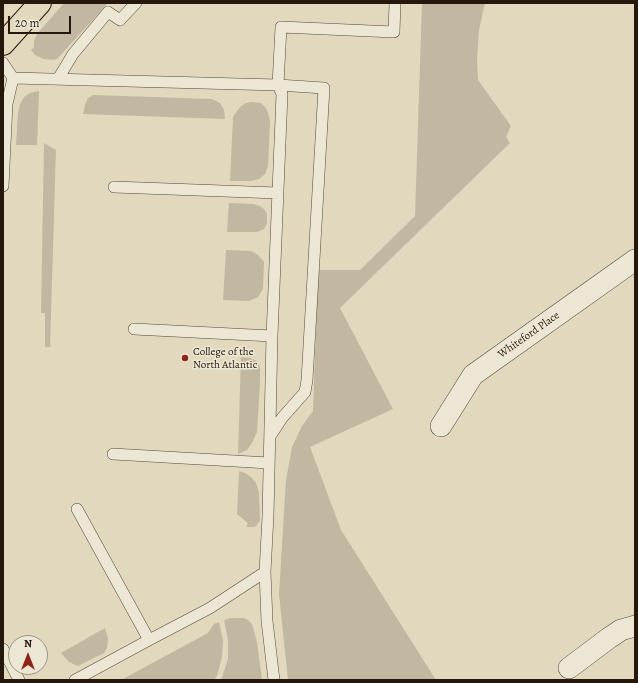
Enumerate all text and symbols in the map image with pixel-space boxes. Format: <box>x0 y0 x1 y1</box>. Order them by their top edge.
scale bar <box>10 8 73 34</box>
text: 20 m <box>15 15 39 31</box>
street label: Whiteford Place <box>496 309 562 361</box>
place label: College of the North Atlantic <box>193 345 257 371</box>
marker: College of the North Atlantic <box>180 353 190 363</box>
north arrow <box>8 635 48 675</box>
text: N <box>24 636 32 651</box>

